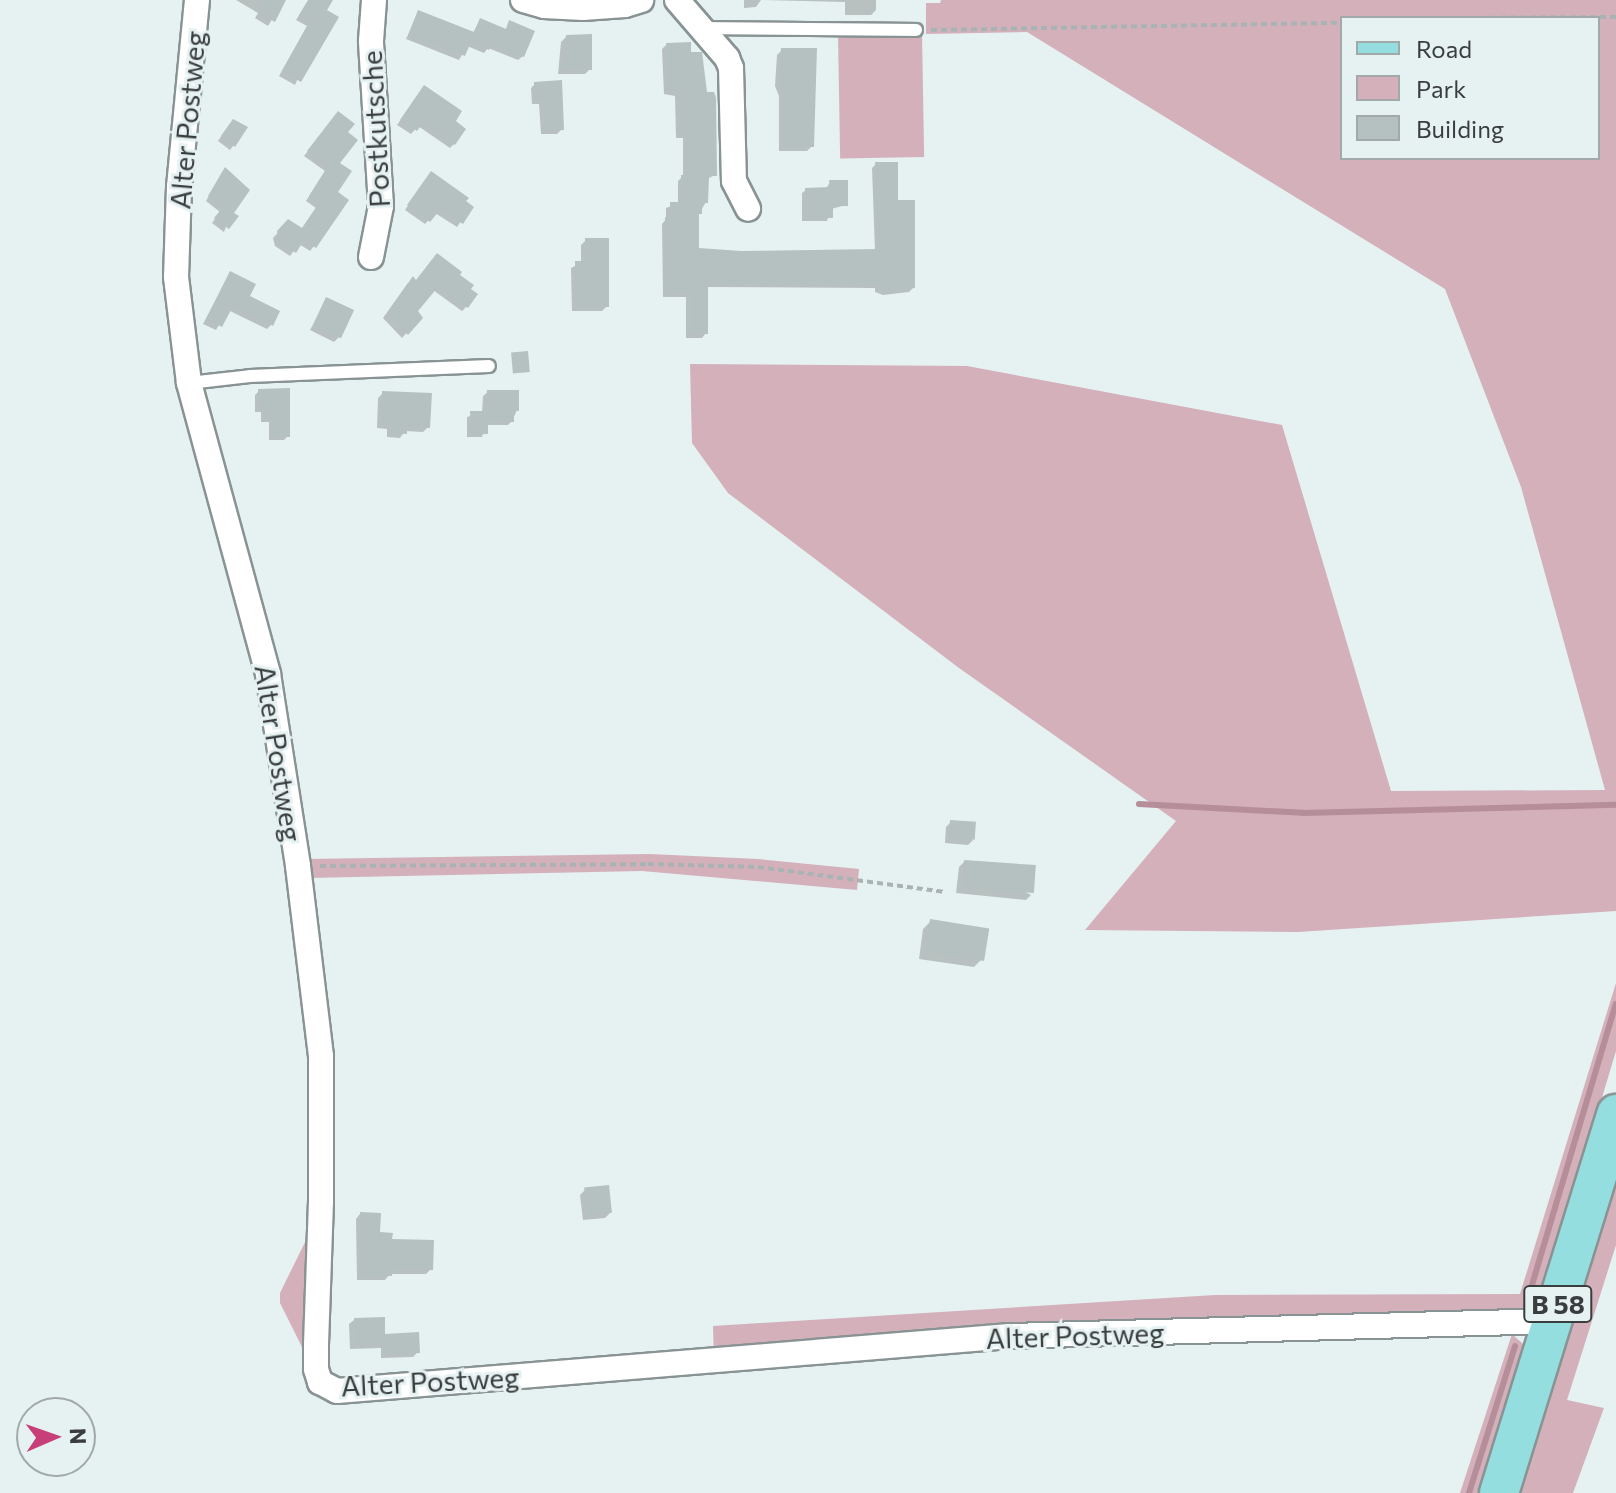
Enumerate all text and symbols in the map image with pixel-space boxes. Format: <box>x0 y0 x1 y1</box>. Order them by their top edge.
legend <box>1340 16 1600 160</box>
street label: Alter Postweg <box>162 30 212 210</box>
text: Road <box>1416 34 1472 63</box>
street label: Postkutsche <box>354 50 396 208</box>
text: Park <box>1416 74 1466 103</box>
text: Building <box>1416 114 1504 143</box>
street label: Alter Postweg <box>248 662 310 844</box>
road number: B 58 <box>1522 1282 1594 1326</box>
street label: Alter Postweg <box>985 1315 1165 1355</box>
street label: Alter Postweg <box>340 1360 520 1402</box>
north arrow <box>16 1397 96 1477</box>
text: N <box>65 1427 92 1445</box>

